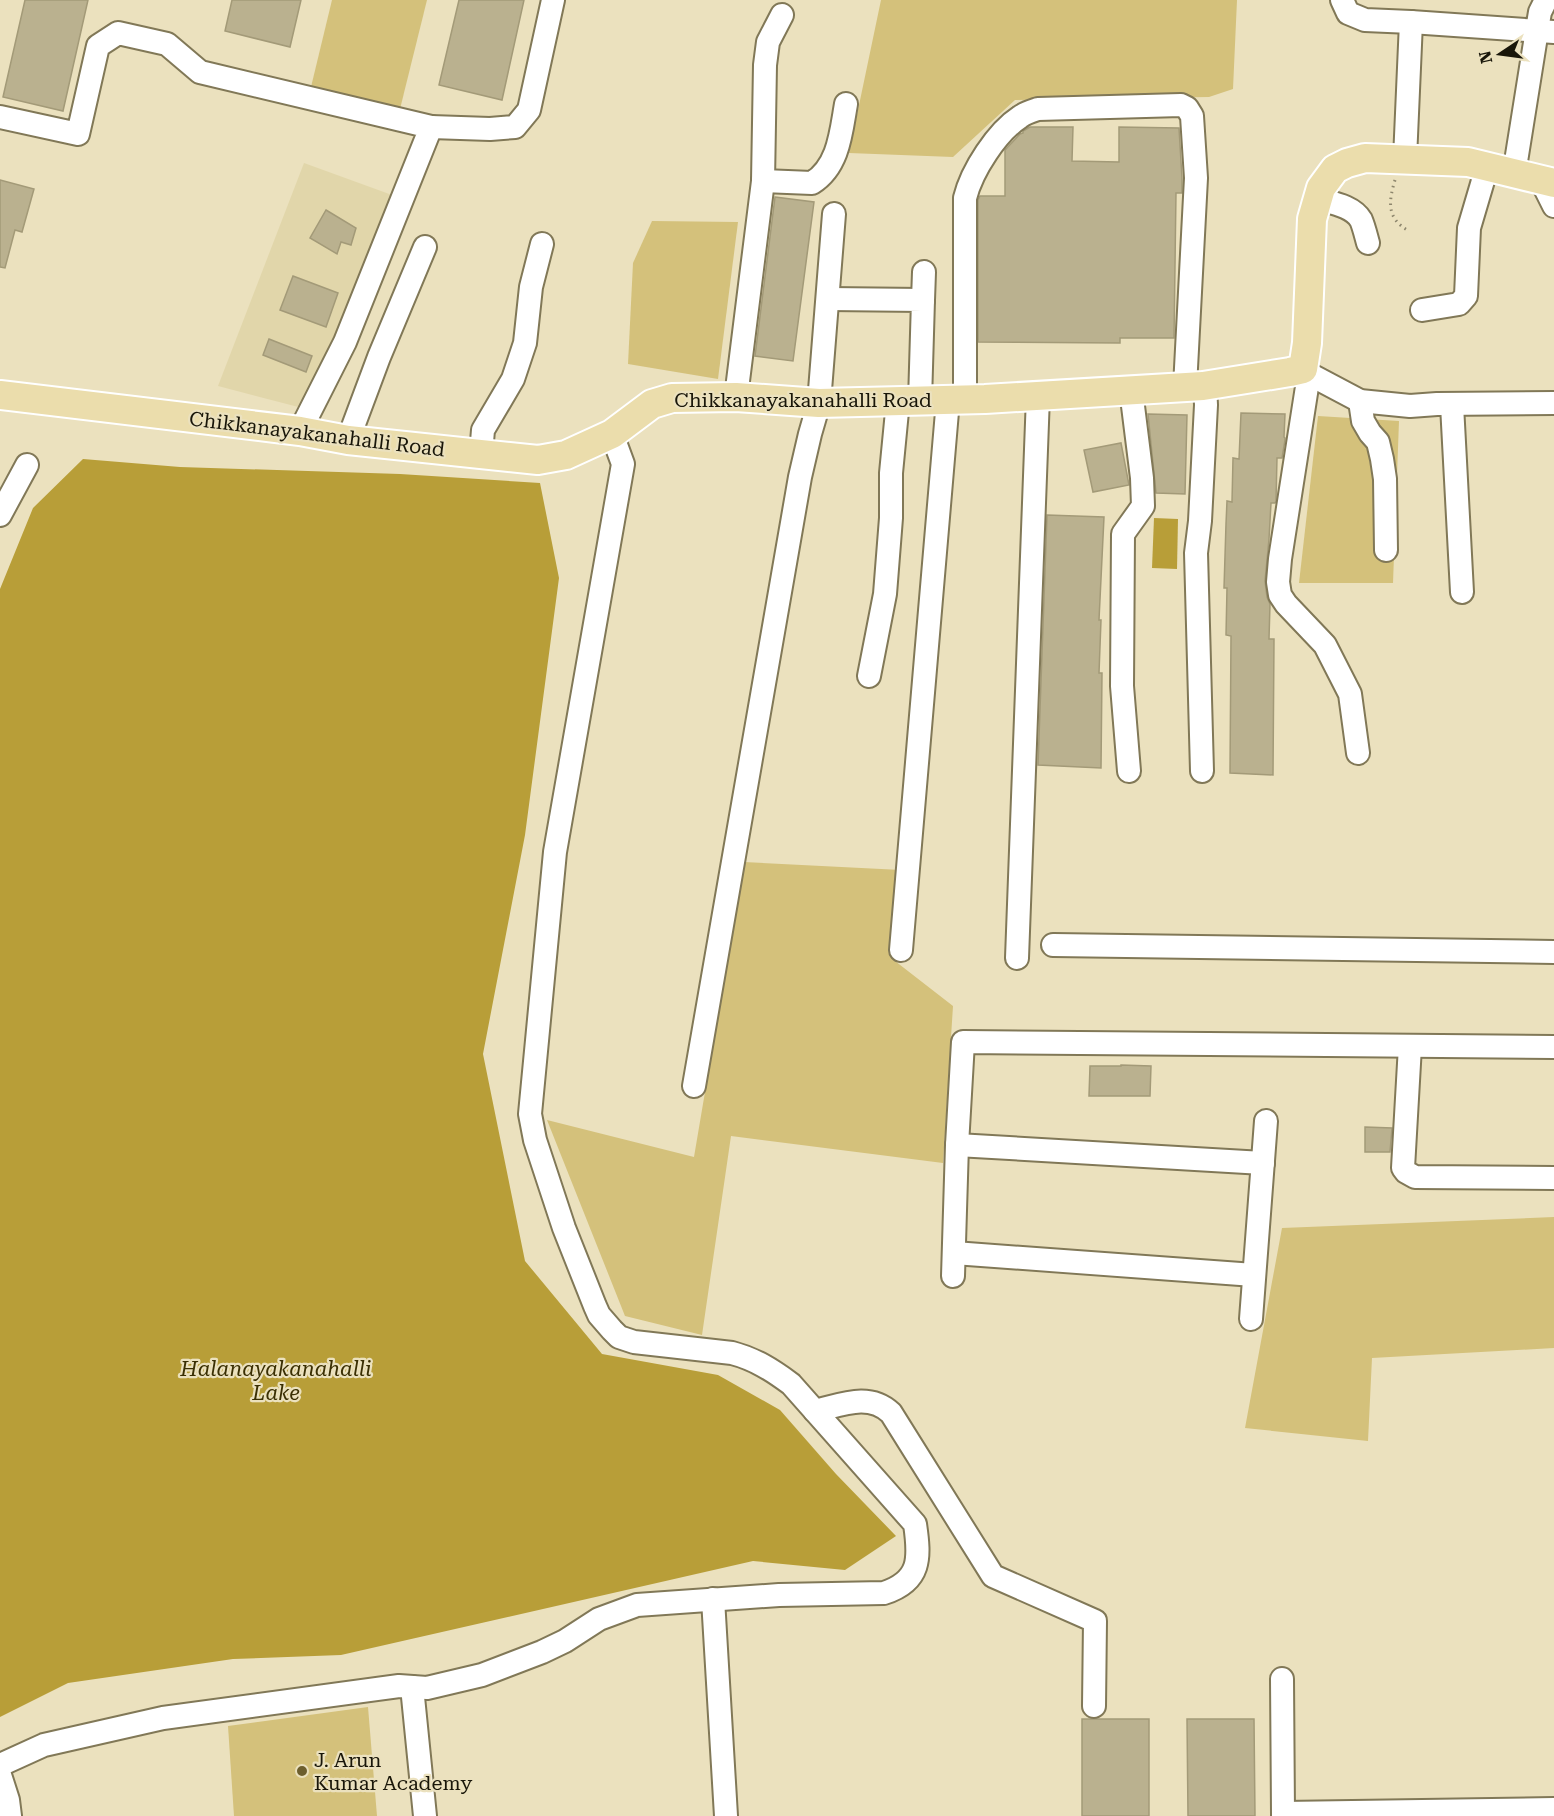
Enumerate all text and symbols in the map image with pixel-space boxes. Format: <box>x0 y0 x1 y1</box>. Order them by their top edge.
north arrow <box>1470 24 1530 84</box>
text: N <box>1475 49 1497 65</box>
street label: Chikkanayakanahalli Road <box>674 388 932 412</box>
street label: Chikkanayakanahalli Road <box>188 406 446 462</box>
water label: Halanayakanahalli Lake <box>179 1357 372 1405</box>
place label: J. Arun Kumar Academy <box>314 1748 472 1795</box>
marker: J. Arun Kumar Academy <box>295 1764 309 1778</box>

